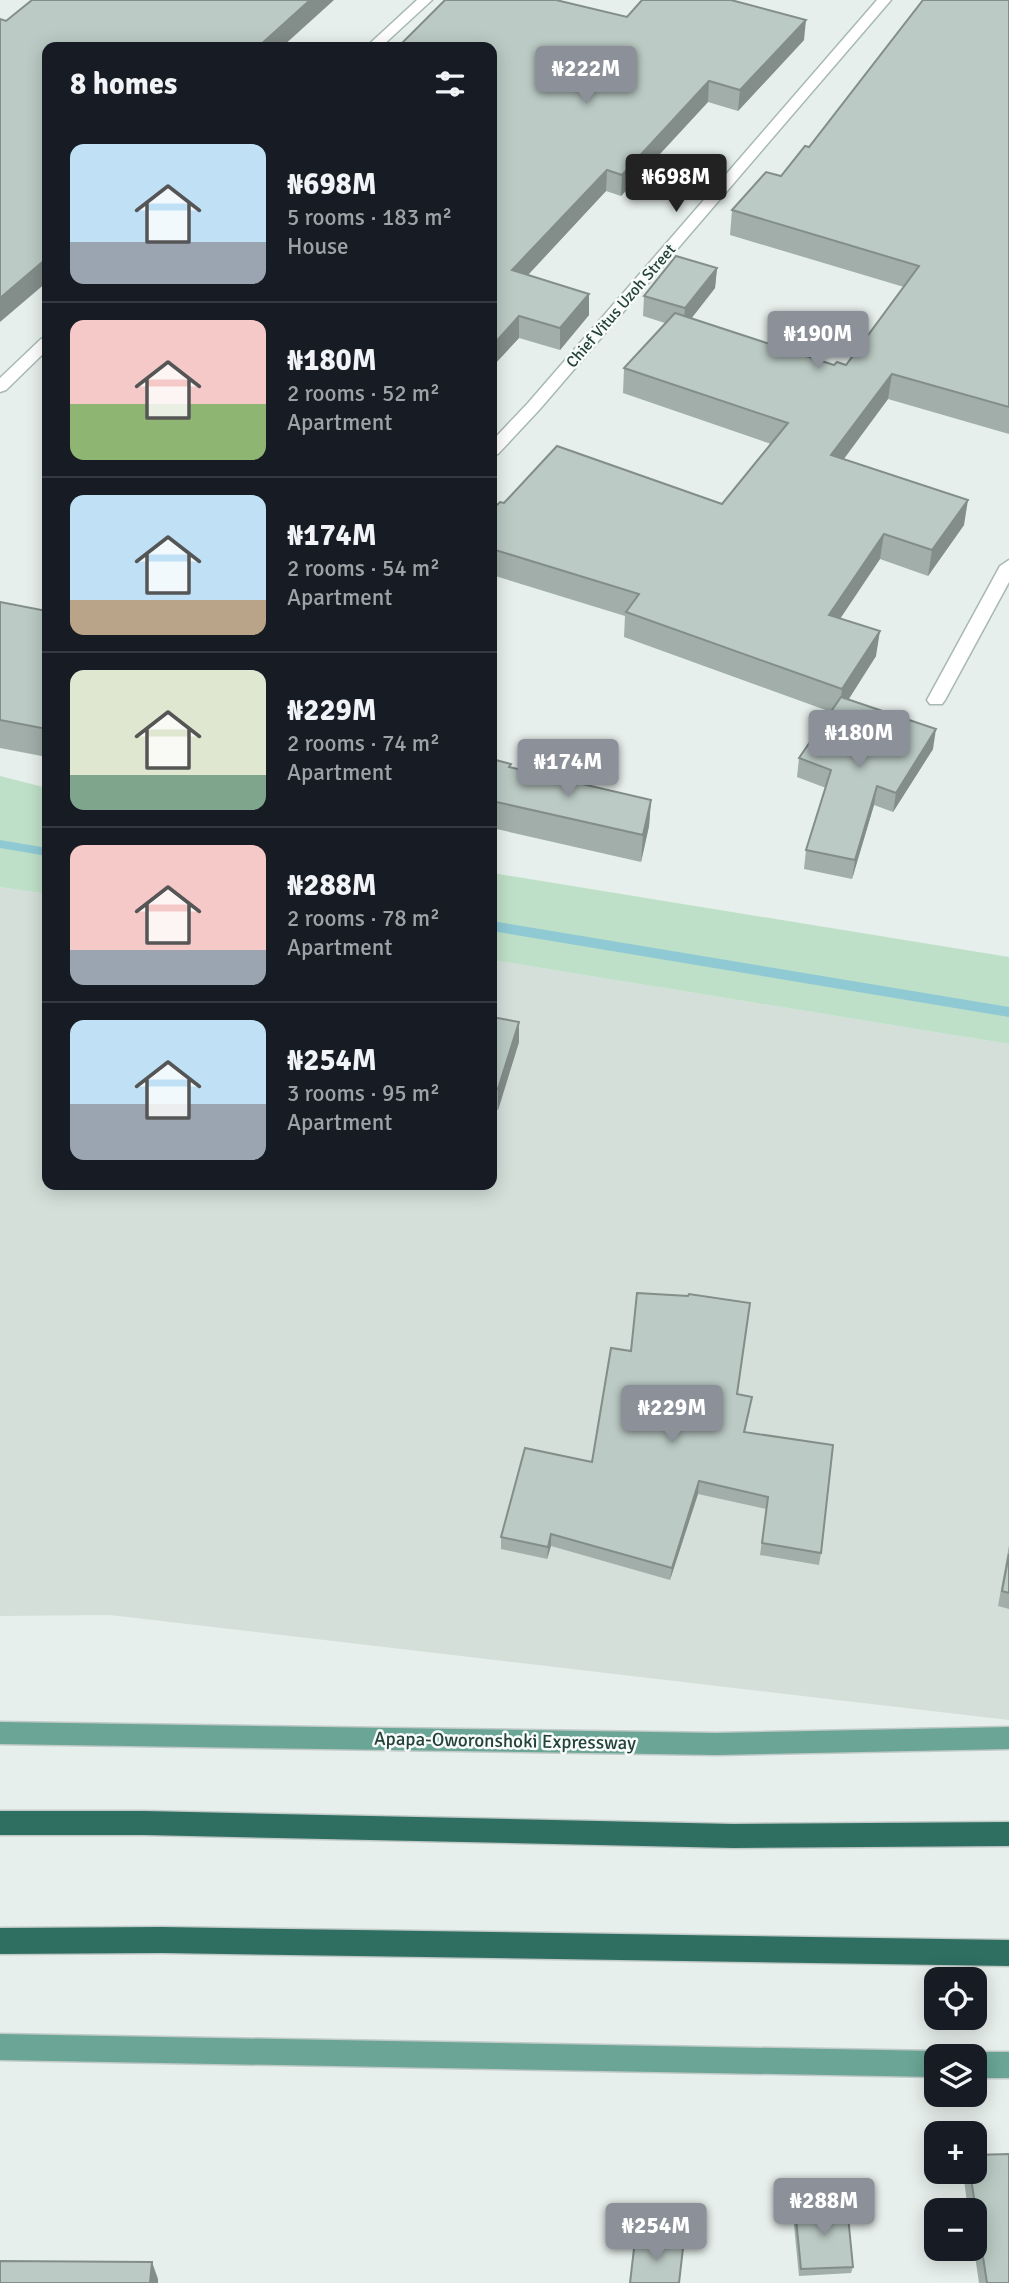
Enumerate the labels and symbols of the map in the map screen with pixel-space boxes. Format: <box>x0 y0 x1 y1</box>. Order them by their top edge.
pin: ₦222M <box>537 46 635 106</box>
pin: ₦698M <box>627 154 725 214</box>
street label: Chief Vitus Uzoh Street <box>562 240 680 372</box>
pin: ₦190M <box>769 312 867 371</box>
pin: ₦180M <box>810 710 908 770</box>
pin: ₦174M <box>519 740 617 799</box>
pin: ₦229M <box>623 1386 721 1445</box>
street label: Apapa-Oworonshoki Expressway <box>374 1727 636 1755</box>
pin: ₦288M <box>775 2178 873 2238</box>
pin: ₦254M <box>607 2204 705 2263</box>

